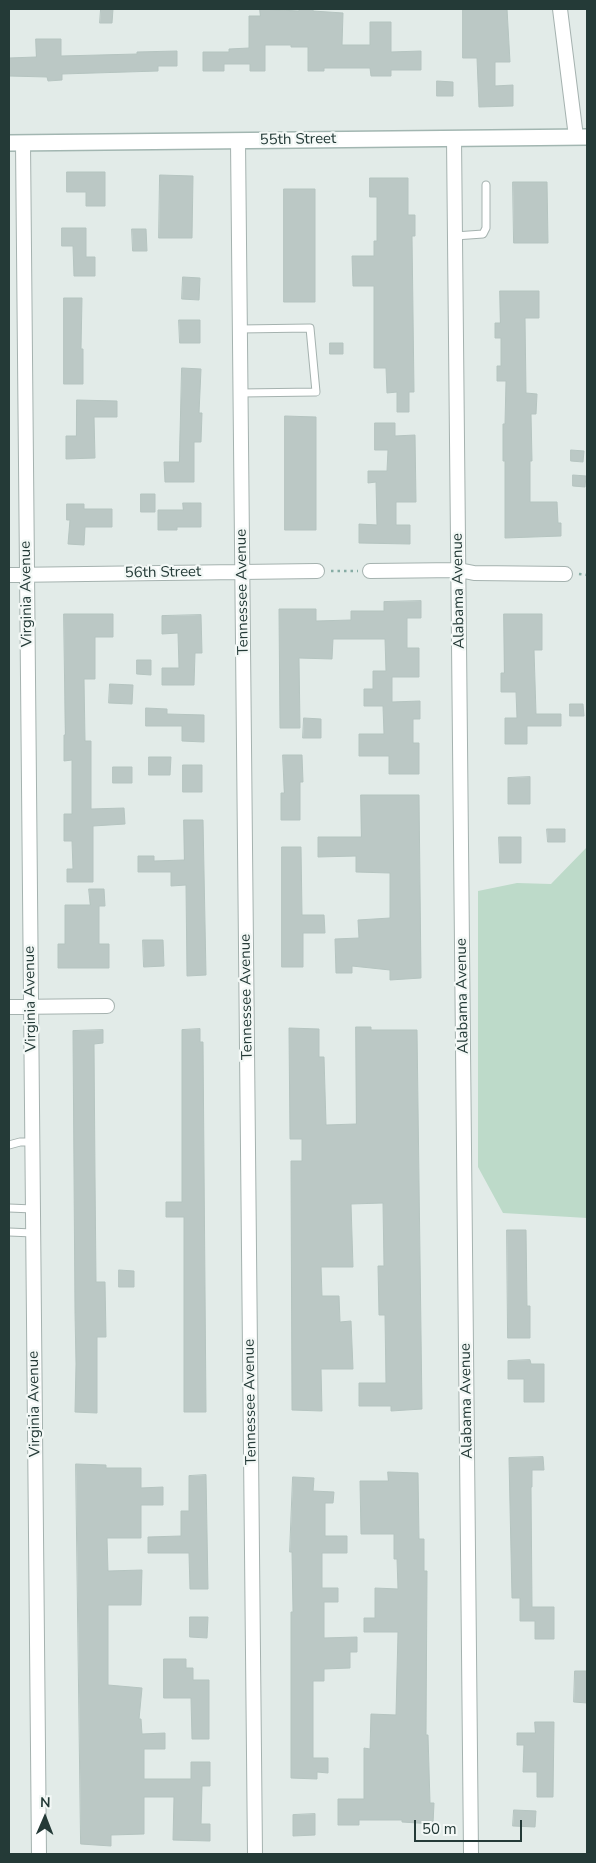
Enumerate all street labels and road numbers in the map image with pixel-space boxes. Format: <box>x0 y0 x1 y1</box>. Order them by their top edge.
street label: 55th Street <box>260 130 336 150</box>
street label: Tennessee Avenue <box>233 529 253 655</box>
street label: Alabama Avenue <box>449 533 469 649</box>
street label: Virginia Avenue <box>17 541 37 647</box>
street label: 56th Street <box>125 563 201 583</box>
street label: Tennessee Avenue <box>237 934 257 1060</box>
street label: Alabama Avenue <box>453 938 473 1054</box>
street label: Virginia Avenue <box>21 946 41 1052</box>
street label: Tennessee Avenue <box>241 1339 261 1465</box>
street label: Alabama Avenue <box>457 1343 477 1459</box>
street label: Virginia Avenue <box>25 1351 45 1457</box>

